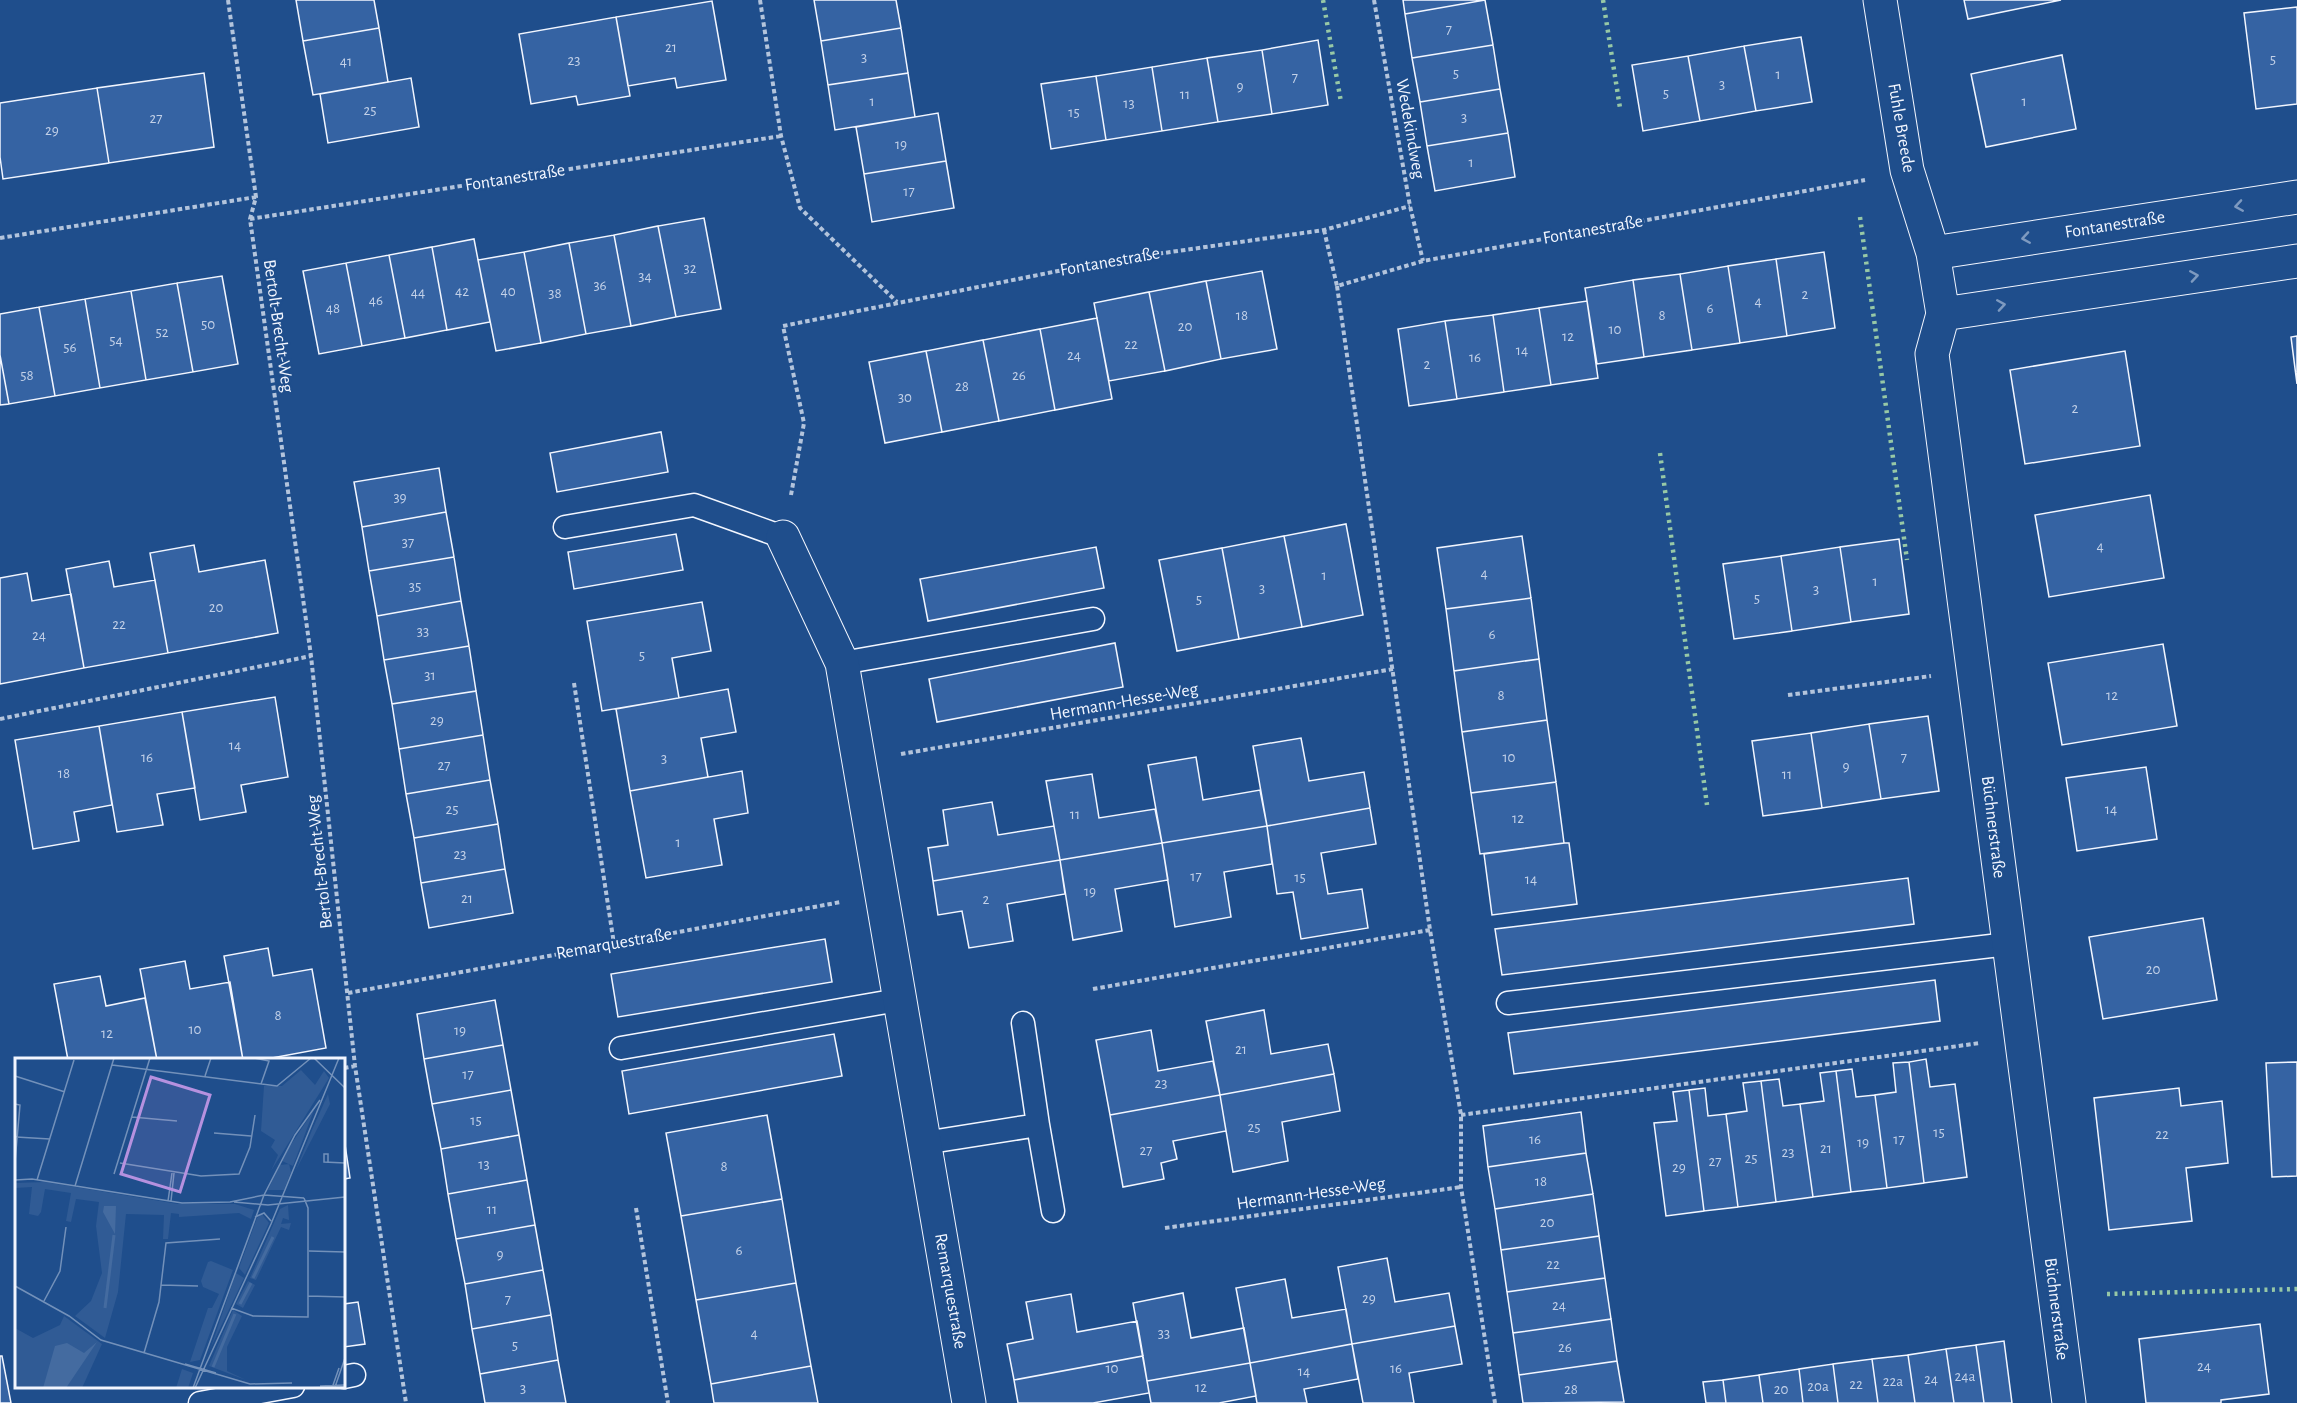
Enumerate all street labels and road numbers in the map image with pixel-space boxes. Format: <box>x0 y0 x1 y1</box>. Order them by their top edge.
street label: Wedekindweg <box>1392 78 1428 181</box>
street label: Fuhle Breede <box>1884 82 1918 174</box>
street label: Fontanestraße <box>464 161 566 195</box>
street label: Fontanestraße <box>2064 208 2166 242</box>
street label: Fontanestraße <box>1542 212 1644 248</box>
street label: Fontanestraße <box>1059 244 1161 280</box>
street label: Bertolt-Brecht-Weg <box>260 258 296 394</box>
street label: Hermann-Hesse-Weg <box>1049 680 1200 724</box>
street label: Büchnerstraße <box>1978 775 2008 879</box>
street label: Bertolt-Brecht-Weg <box>304 794 336 930</box>
street label: Remarquestraße <box>555 925 673 963</box>
street label: Hermann-Hesse-Weg <box>1235 1175 1387 1213</box>
street label: Remarquestraße <box>931 1232 969 1350</box>
street label: Büchnerstraße <box>2041 1257 2071 1361</box>

